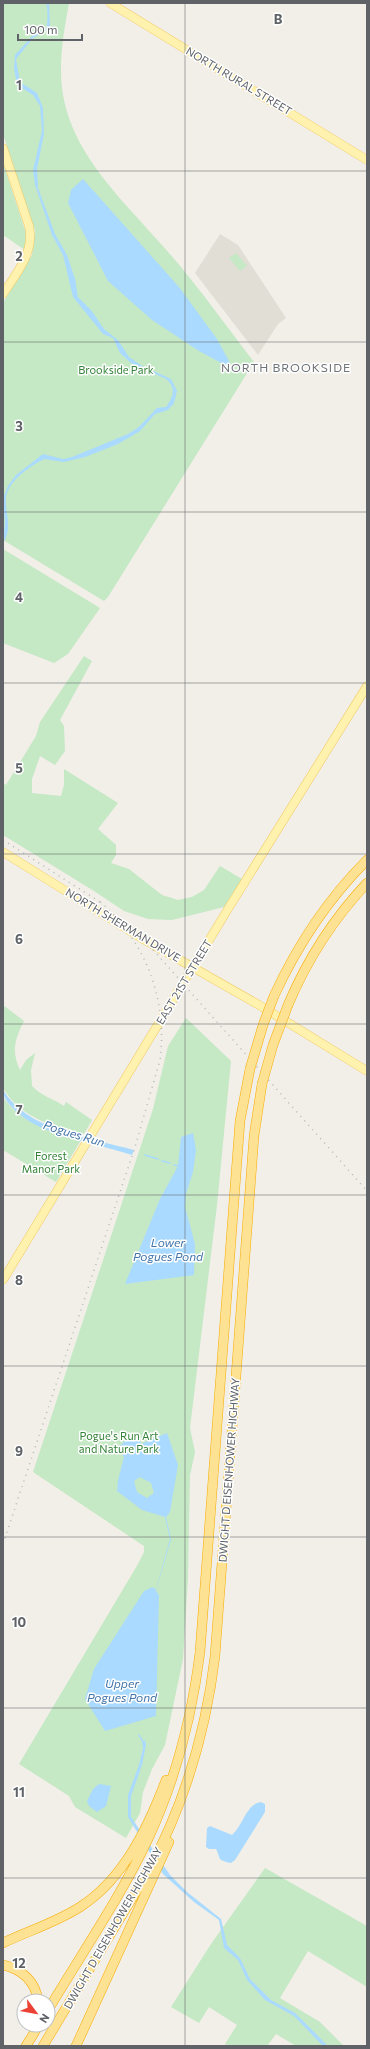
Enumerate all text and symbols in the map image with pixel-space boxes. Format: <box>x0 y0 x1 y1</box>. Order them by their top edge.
text: B <box>274 11 283 27</box>
scale bar <box>18 16 82 42</box>
text: 100 m <box>24 22 58 36</box>
street label: NORTH RURAL STREET <box>184 44 295 117</box>
text: 1 <box>16 77 22 93</box>
text: 2 <box>15 248 23 264</box>
district label: NORTH BROOKSIDE <box>221 360 351 374</box>
park label: Brookside Park <box>78 363 154 376</box>
text: 3 <box>15 418 23 434</box>
text: 4 <box>15 589 23 605</box>
text: 5 <box>15 760 23 776</box>
street label: NORTH SHERMAN DRIVE <box>64 885 183 964</box>
text: 6 <box>15 931 23 947</box>
street label: EAST 21ST STREET <box>153 937 214 1027</box>
text: 7 <box>15 1101 23 1117</box>
water label: Pogues Run <box>42 1117 107 1149</box>
park label: Forest Manor Park <box>22 1149 80 1175</box>
water label: Lower Pogues Pond <box>133 1235 204 1263</box>
text: 8 <box>15 1272 23 1288</box>
street label: DWIGHT D EISENHOWER HIGHWAY <box>216 1377 241 1563</box>
park label: Pogue's Run Art and Nature Park <box>79 1429 159 1455</box>
text: 9 <box>15 1443 23 1459</box>
text: 10 <box>12 1614 27 1630</box>
water label: Upper Pogues Pond <box>87 1676 158 1704</box>
text: 11 <box>13 1784 25 1800</box>
street label: DWIGHT D EISENHOWER HIGHWAY <box>61 1844 164 2011</box>
text: 12 <box>12 1955 26 1971</box>
north arrow <box>16 1993 56 2033</box>
text: N <box>37 2012 53 2026</box>

